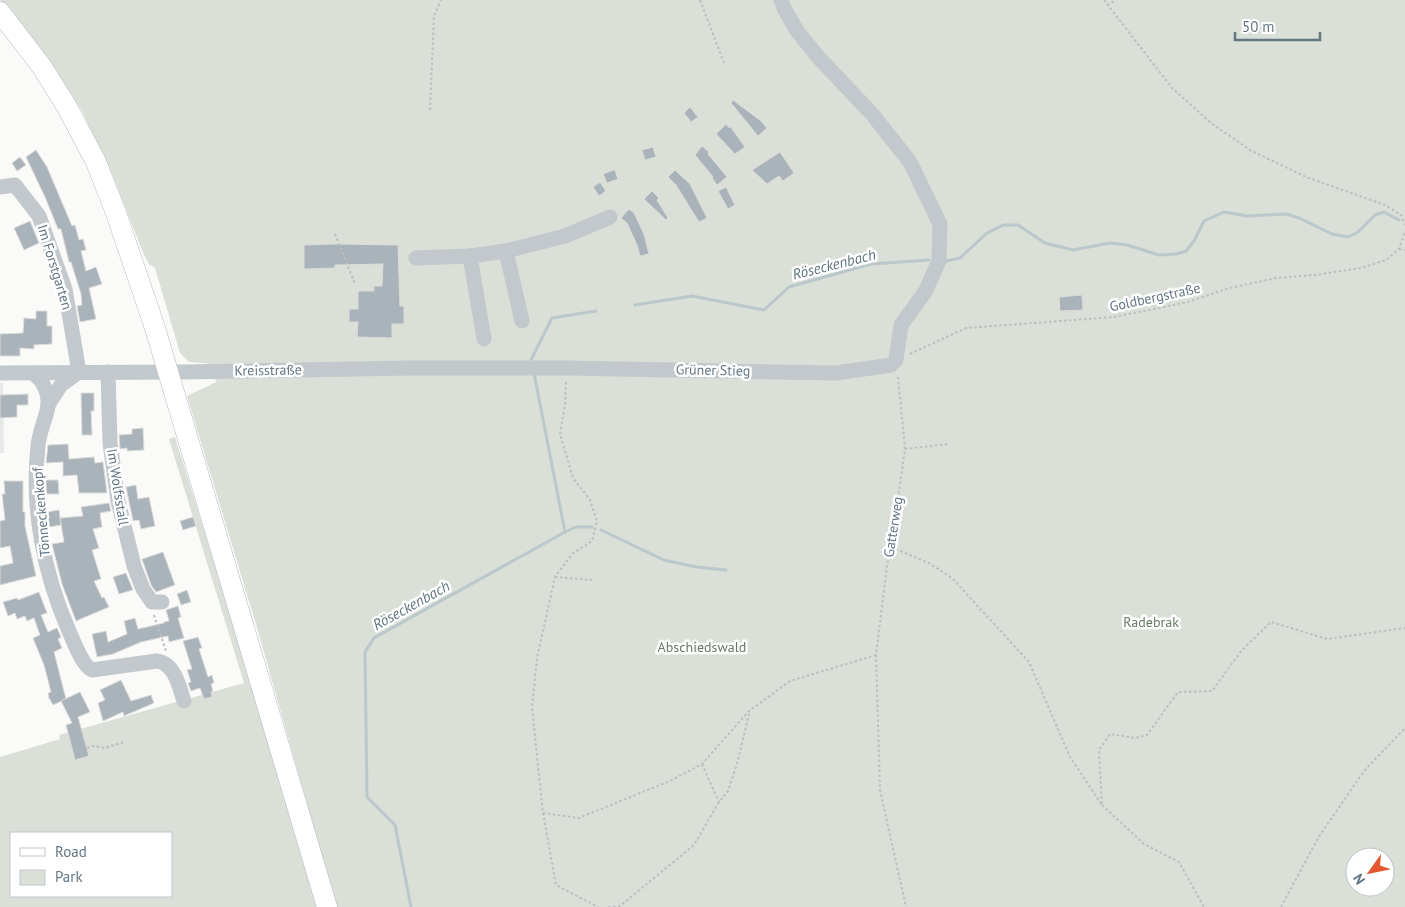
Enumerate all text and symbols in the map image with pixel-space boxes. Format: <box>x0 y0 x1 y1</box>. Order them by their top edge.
scale bar <box>1235 10 1320 42</box>
text: 50 m <box>1242 17 1275 36</box>
street label: Im Forstgarten <box>34 222 76 312</box>
water label: Röseckenbach <box>790 244 878 284</box>
street label: Goldbergstraße <box>1108 279 1202 315</box>
street label: Kreisstraße <box>234 360 302 380</box>
street label: Grüner Stieg <box>676 360 750 380</box>
street label: Im Wolfsstall <box>103 447 133 527</box>
street label: Tönneckenkopf <box>28 466 54 557</box>
street label: Gatterweg <box>879 495 907 559</box>
water label: Röseckenbach <box>369 576 453 634</box>
park label: Radebrak <box>1123 613 1179 631</box>
park label: Abschiedswald <box>658 638 746 656</box>
legend <box>10 832 172 897</box>
text: Road <box>55 842 87 861</box>
north arrow <box>1345 847 1395 897</box>
text: Park <box>55 867 83 886</box>
text: N <box>1349 870 1369 888</box>

